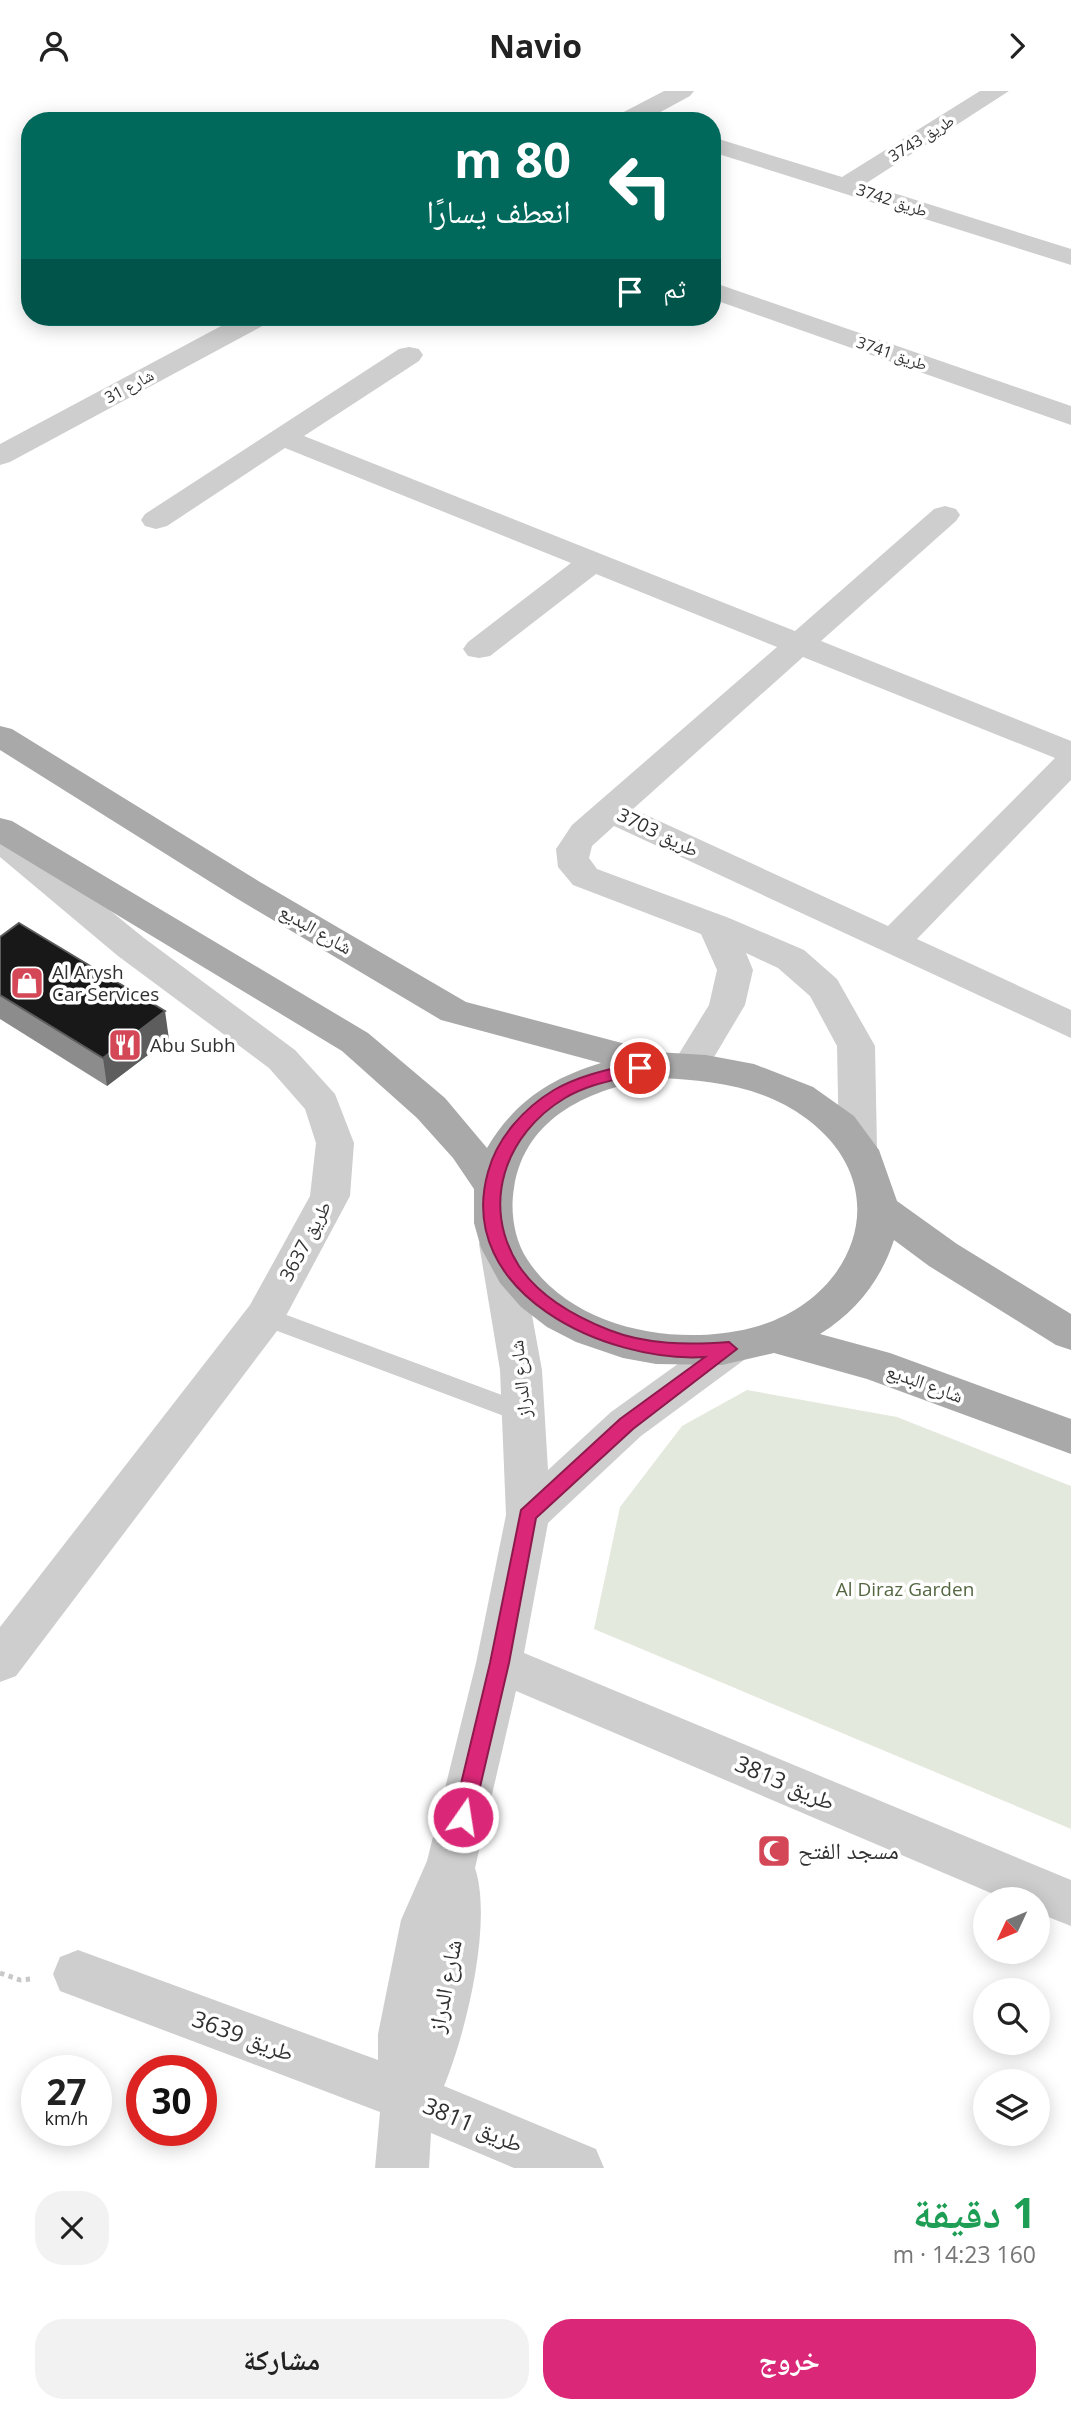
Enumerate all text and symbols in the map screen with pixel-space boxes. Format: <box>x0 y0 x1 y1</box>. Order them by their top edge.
text: Navio <box>489 24 582 67</box>
icon: person <box>35 27 73 65</box>
icon: forward <box>998 27 1036 65</box>
street label: طريق 3743 <box>884 109 958 167</box>
text: 80 m <box>454 126 571 192</box>
icon: left <box>595 140 686 231</box>
street label: طريق 3742 <box>854 178 930 222</box>
text: انعطف يسارًا <box>426 189 571 232</box>
text: ثم <box>663 270 686 306</box>
icon: arrive <box>611 273 649 311</box>
street label: طريق 3741 <box>854 331 930 375</box>
street label: شارع 31 <box>100 364 158 408</box>
street label: طريق 3703 <box>613 801 703 863</box>
street label: شارع البديع <box>275 898 357 960</box>
place label: Al Arysh Car Services <box>52 959 159 1007</box>
shop icon: Al Arysh Car Services <box>8 964 46 1002</box>
restaurant icon: Abu Subh <box>106 1026 144 1064</box>
place label: Abu Subh <box>150 1032 236 1058</box>
pin <box>610 1038 670 1098</box>
icon: arrive <box>621 1049 659 1087</box>
street label: طريق 3637 <box>273 1196 337 1286</box>
street label: شارع الدراز <box>503 1339 537 1420</box>
street label: شارع البديع <box>883 1357 967 1409</box>
park label: Al Diraz Garden <box>836 1576 974 1602</box>
street label: طريق 3813 <box>730 1747 840 1817</box>
position arrow <box>426 1780 500 1854</box>
mosque icon: مسجد الفتح <box>755 1832 793 1870</box>
place label: مسجد الفتح <box>798 1834 899 1866</box>
north arrow <box>973 1887 1050 1963</box>
map controls <box>973 1887 1050 2146</box>
street label: شارع الدراز <box>419 1937 469 2036</box>
button: search <box>973 1978 1050 2055</box>
street label: طريق 3639 <box>188 2002 298 2068</box>
speed limit sign: 30 <box>126 2055 217 2146</box>
text: 27 <box>46 2068 87 2115</box>
button: layers <box>973 2069 1050 2146</box>
street label: طريق 3811 <box>418 2089 528 2159</box>
text: km/h <box>45 2106 88 2130</box>
text: 1 دقيقة <box>913 2183 1036 2240</box>
button: close <box>35 2191 109 2265</box>
text: 160 m · 14:23 <box>893 2238 1036 2270</box>
button: مشاركة <box>35 2319 529 2399</box>
button: خروج <box>543 2319 1036 2399</box>

